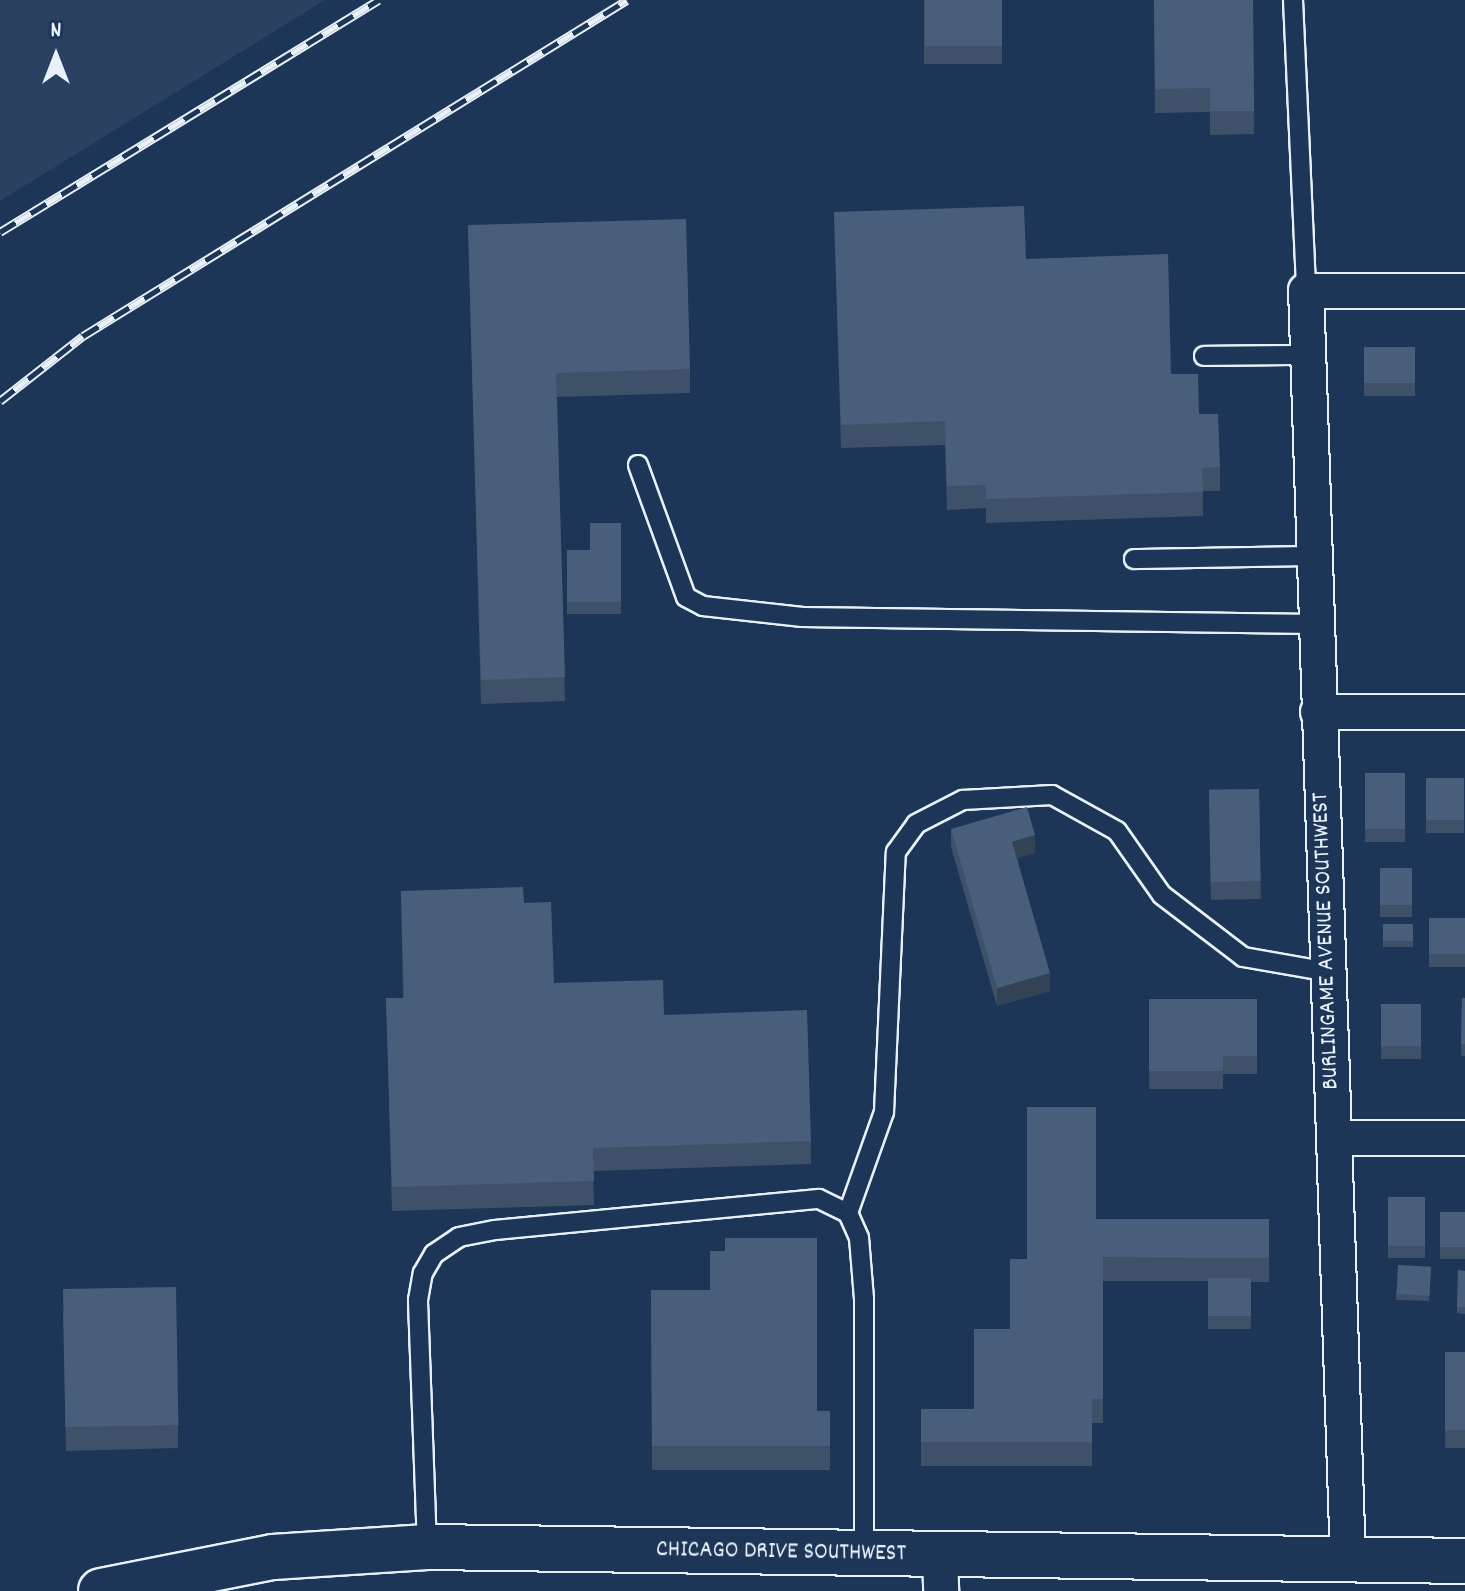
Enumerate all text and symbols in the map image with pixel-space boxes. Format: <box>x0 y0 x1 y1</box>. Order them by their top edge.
north arrow <box>16 16 96 96</box>
text: N <box>51 16 61 47</box>
street label: BURLINGAME AVENUE SOUTHWEST <box>1307 792 1347 1090</box>
street label: CHICAGO DRIVE SOUTHWEST <box>656 1536 906 1570</box>

